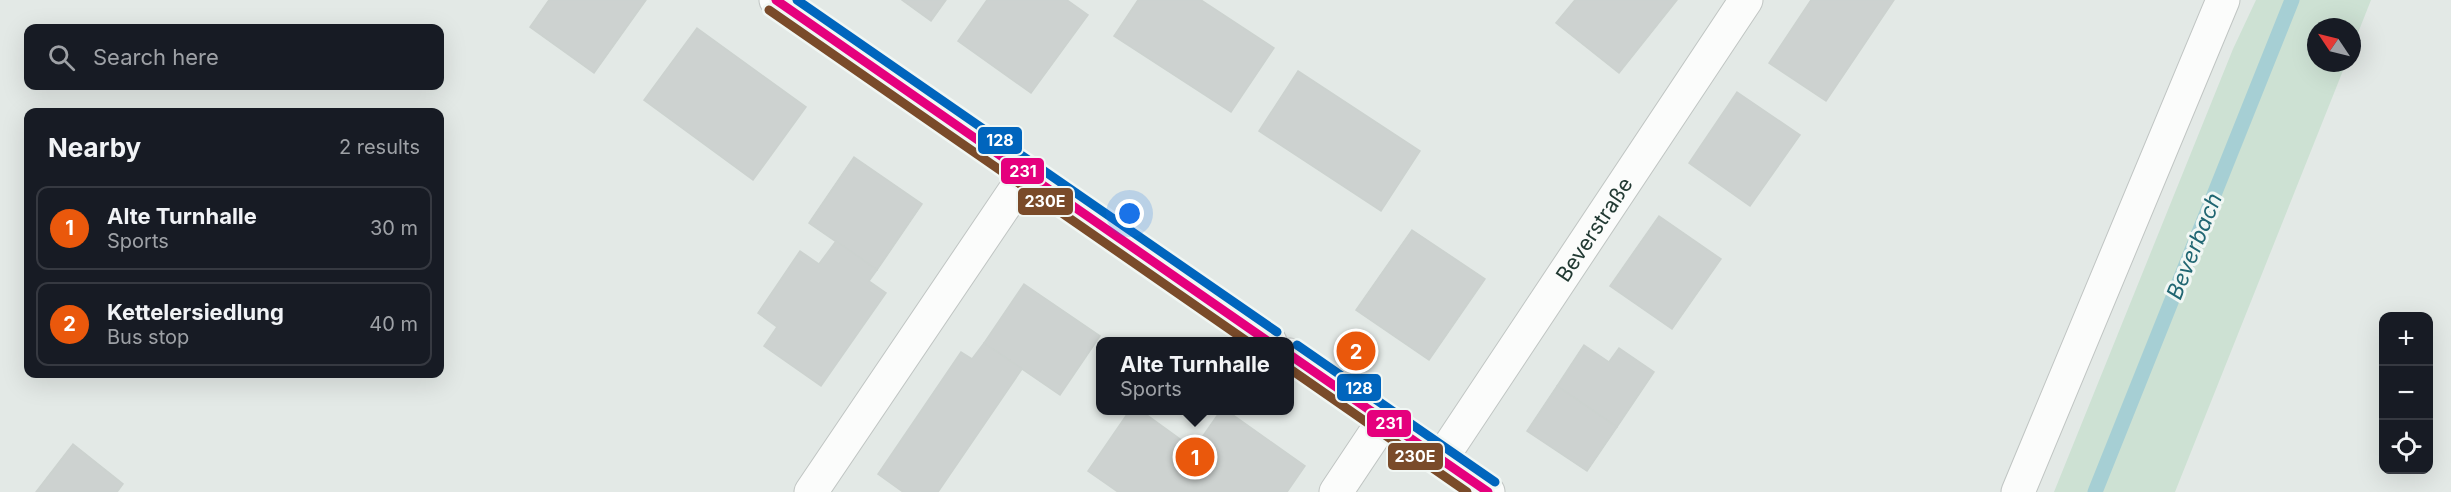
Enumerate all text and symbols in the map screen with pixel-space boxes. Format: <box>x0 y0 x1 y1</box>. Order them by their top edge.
north arrow <box>2307 18 2361 72</box>
search box <box>24 24 444 90</box>
icon: search <box>45 41 78 74</box>
text: Search here <box>93 44 219 70</box>
line badge: 128 <box>977 126 1023 155</box>
text: 128 <box>986 130 1014 150</box>
text: Nearby <box>48 132 141 163</box>
text: 2 results <box>339 135 420 159</box>
line badge: 231 <box>1000 157 1045 185</box>
text: 231 <box>1009 161 1037 181</box>
street label: Beverstraße <box>1550 172 1637 286</box>
line badge: 230E <box>1017 187 1074 216</box>
water label: Beverbach <box>2161 189 2227 303</box>
text: 230E <box>1025 191 1065 211</box>
your location <box>1115 199 1144 228</box>
text: Alte Turnhalle <box>107 203 257 229</box>
text: 1 <box>65 216 74 240</box>
text: 30 m <box>370 216 418 240</box>
text: Sports <box>107 229 169 253</box>
text: Kettelersiedlung <box>107 299 284 325</box>
text: 2 <box>63 312 76 336</box>
text: 40 m <box>369 312 418 336</box>
map controls <box>2379 312 2433 474</box>
button: + <box>2379 312 2433 366</box>
text: Bus stop <box>107 325 189 349</box>
pin: 2 <box>1336 328 1376 374</box>
popup <box>1096 337 1294 415</box>
text: Alte Turnhalle <box>1120 351 1270 377</box>
button: − <box>2379 366 2433 420</box>
line badge: 128 <box>1336 373 1382 402</box>
text: Sports <box>1120 377 1182 401</box>
text: 128 <box>1345 378 1373 398</box>
line badge: 231 <box>1366 409 1412 438</box>
text: 231 <box>1375 413 1403 433</box>
button: locate <box>2379 420 2433 474</box>
pin: 1 <box>1176 434 1214 480</box>
line badge: 230E <box>1387 442 1444 471</box>
text: 230E <box>1395 446 1435 466</box>

